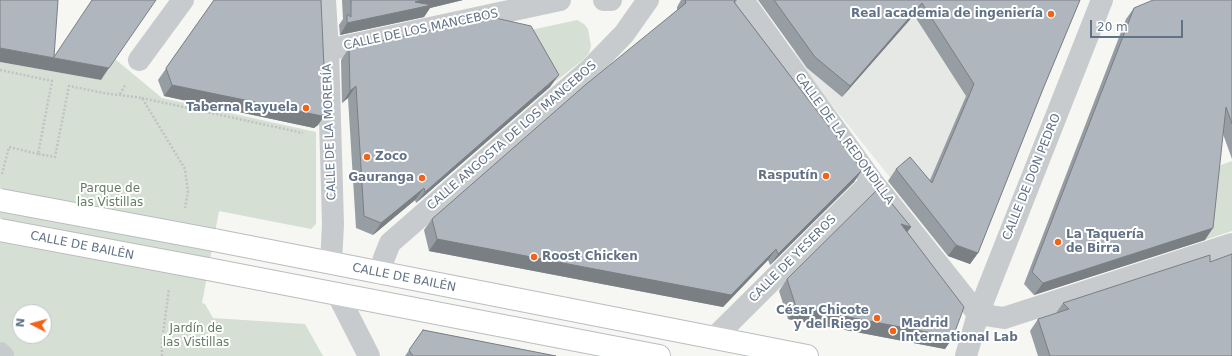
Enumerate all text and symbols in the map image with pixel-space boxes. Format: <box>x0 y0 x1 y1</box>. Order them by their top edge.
street label: CALLE DE LOS MANCEBOS <box>342 7 500 53</box>
place label: Real academia de ingeniería <box>851 7 1043 21</box>
marker: Real academia de ingeniería <box>1046 9 1056 19</box>
scale bar <box>1092 12 1185 38</box>
text: 20 m <box>1097 20 1128 34</box>
street label: CALLE ANGOSTA DE LOS MANCEBOS <box>424 59 600 213</box>
street label: CALLE DE LA MORERÍA <box>320 63 340 201</box>
street label: CALLE DE LA REDONDILLA <box>791 70 897 208</box>
place label: Taberna Rayuela <box>186 101 298 115</box>
marker: Taberna Rayuela <box>301 103 311 113</box>
street label: CALLE DE DON PEDRO <box>1000 112 1064 242</box>
place label: Zoco <box>375 150 407 164</box>
marker: Zoco <box>362 152 372 162</box>
place label: Rasputín <box>758 169 818 183</box>
place label: Gauranga <box>348 171 414 185</box>
marker: Rasputín <box>821 171 831 181</box>
marker: Gauranga <box>417 173 427 183</box>
park label: Parque de las Vistillas <box>77 182 143 210</box>
street label: CALLE DE YESEROS <box>746 212 840 306</box>
place label: La Taquería de Birra <box>1066 228 1144 256</box>
street label: CALLE DE BAILÉN <box>29 229 135 263</box>
marker: La Taquería de Birra <box>1053 237 1063 247</box>
place label: Roost Chicken <box>542 250 638 264</box>
marker: Roost Chicken <box>529 252 539 262</box>
street label: CALLE DE BAILÉN <box>351 261 457 295</box>
north arrow <box>12 304 52 344</box>
place label: César Chicote y del Riego <box>776 304 869 332</box>
marker: César Chicote y del Riego <box>872 313 882 323</box>
place label: Madrid International Lab <box>901 317 1018 345</box>
text: N <box>14 318 28 328</box>
park label: Jardín de las Vistillas <box>163 322 229 350</box>
marker: Madrid International Lab <box>888 326 898 336</box>

